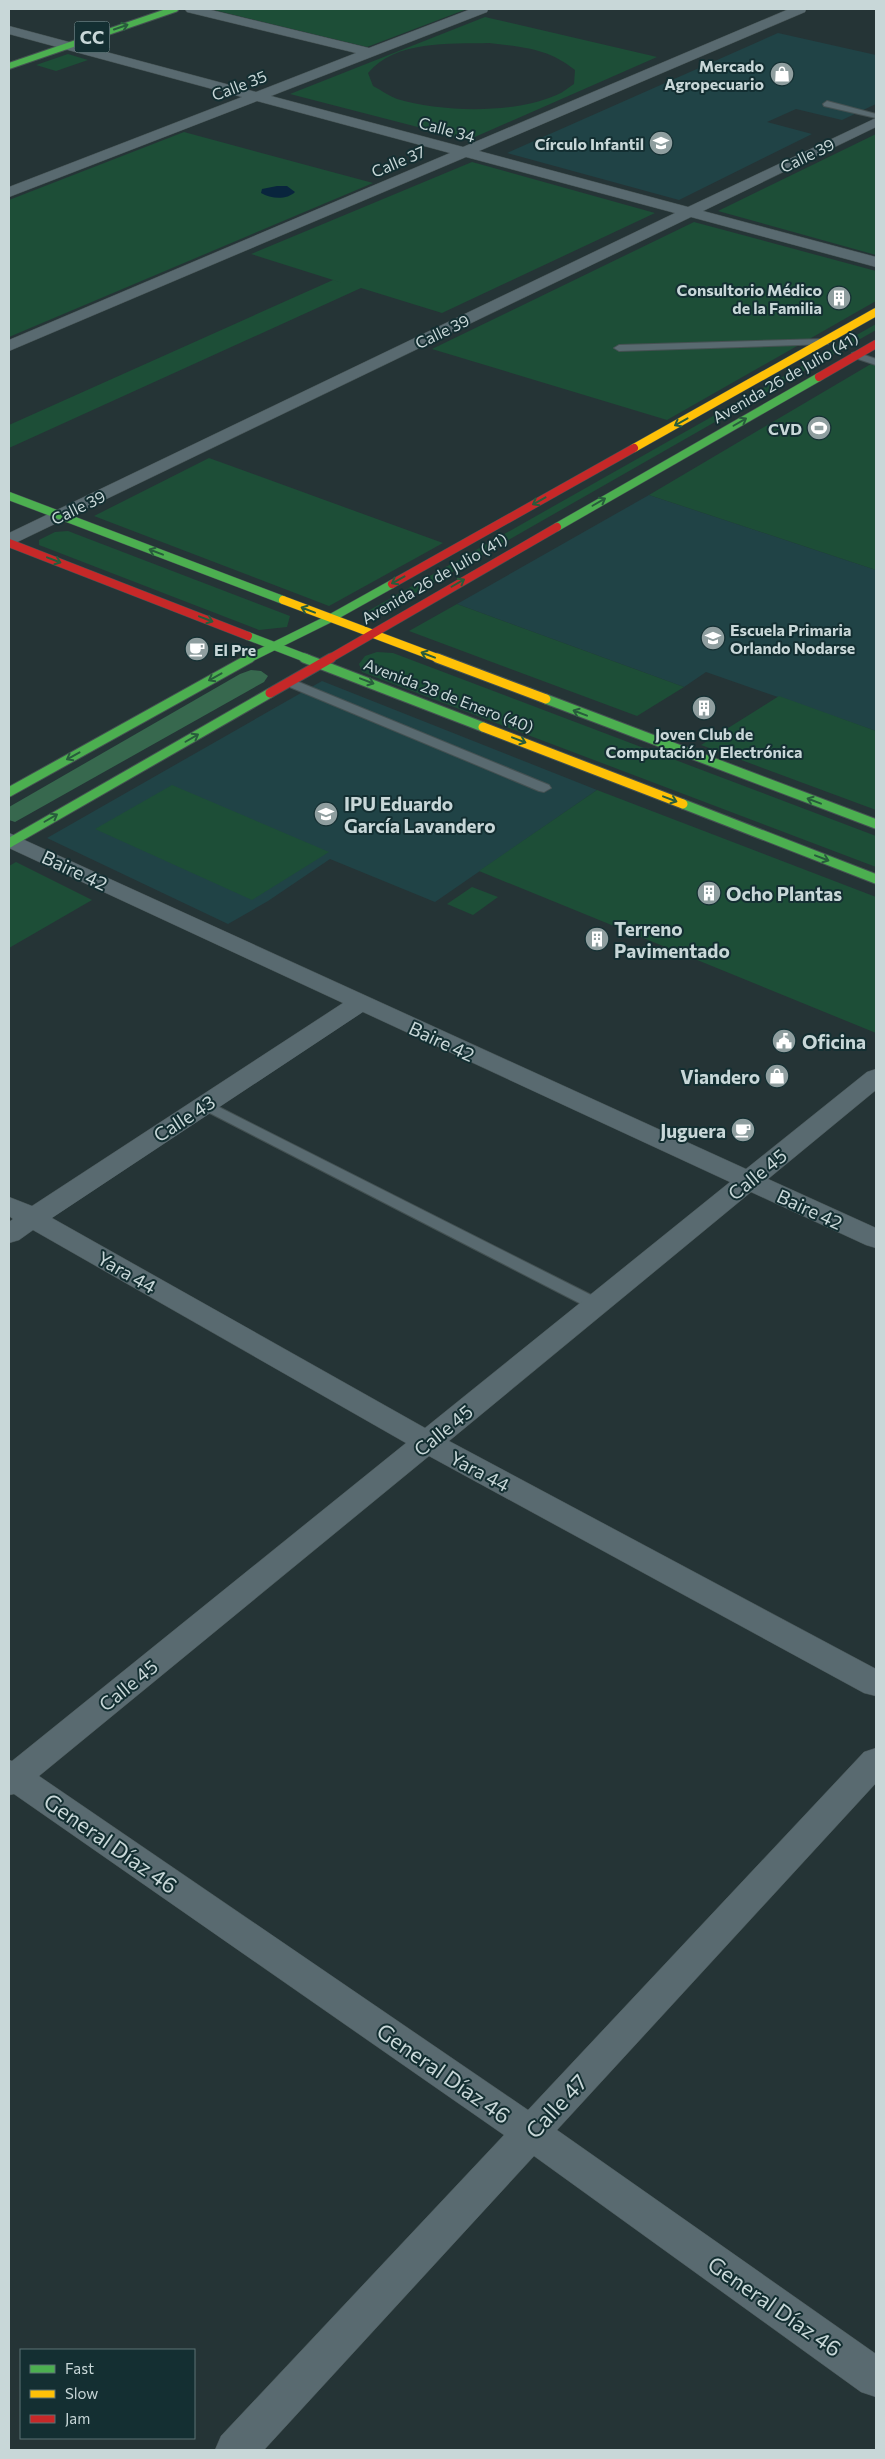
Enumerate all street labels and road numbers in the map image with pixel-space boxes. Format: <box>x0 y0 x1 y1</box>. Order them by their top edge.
road number: CC <box>74 22 110 52</box>
street label: Calle 35 <box>209 66 269 104</box>
street label: Calle 34 <box>417 112 478 146</box>
street label: Calle 39 <box>777 134 837 176</box>
street label: Calle 37 <box>368 141 428 181</box>
street label: Calle 39 <box>412 310 472 352</box>
street label: Avenida 26 de Julio (41) <box>709 328 861 426</box>
street label: Calle 39 <box>48 486 108 528</box>
street label: Avenida 26 de Julio (41) <box>358 529 510 627</box>
street label: Avenida 28 de Enero (40) <box>362 654 536 736</box>
street label: Baire 42 <box>39 845 111 895</box>
street label: Baire 42 <box>406 1016 478 1066</box>
street label: Calle 43 <box>149 1090 219 1146</box>
street label: Calle 45 <box>723 1143 791 1205</box>
street label: Baire 42 <box>774 1184 846 1234</box>
street label: Yara 44 <box>93 1246 161 1298</box>
street label: Calle 45 <box>409 1399 477 1461</box>
street label: Yara 44 <box>446 1446 514 1496</box>
street label: Calle 45 <box>94 1654 162 1716</box>
street label: General Díaz 46 <box>39 1787 183 1899</box>
street label: General Díaz 46 <box>372 2017 516 2129</box>
street label: Calle 47 <box>520 2068 592 2144</box>
street label: General Díaz 46 <box>703 2250 847 2362</box>

